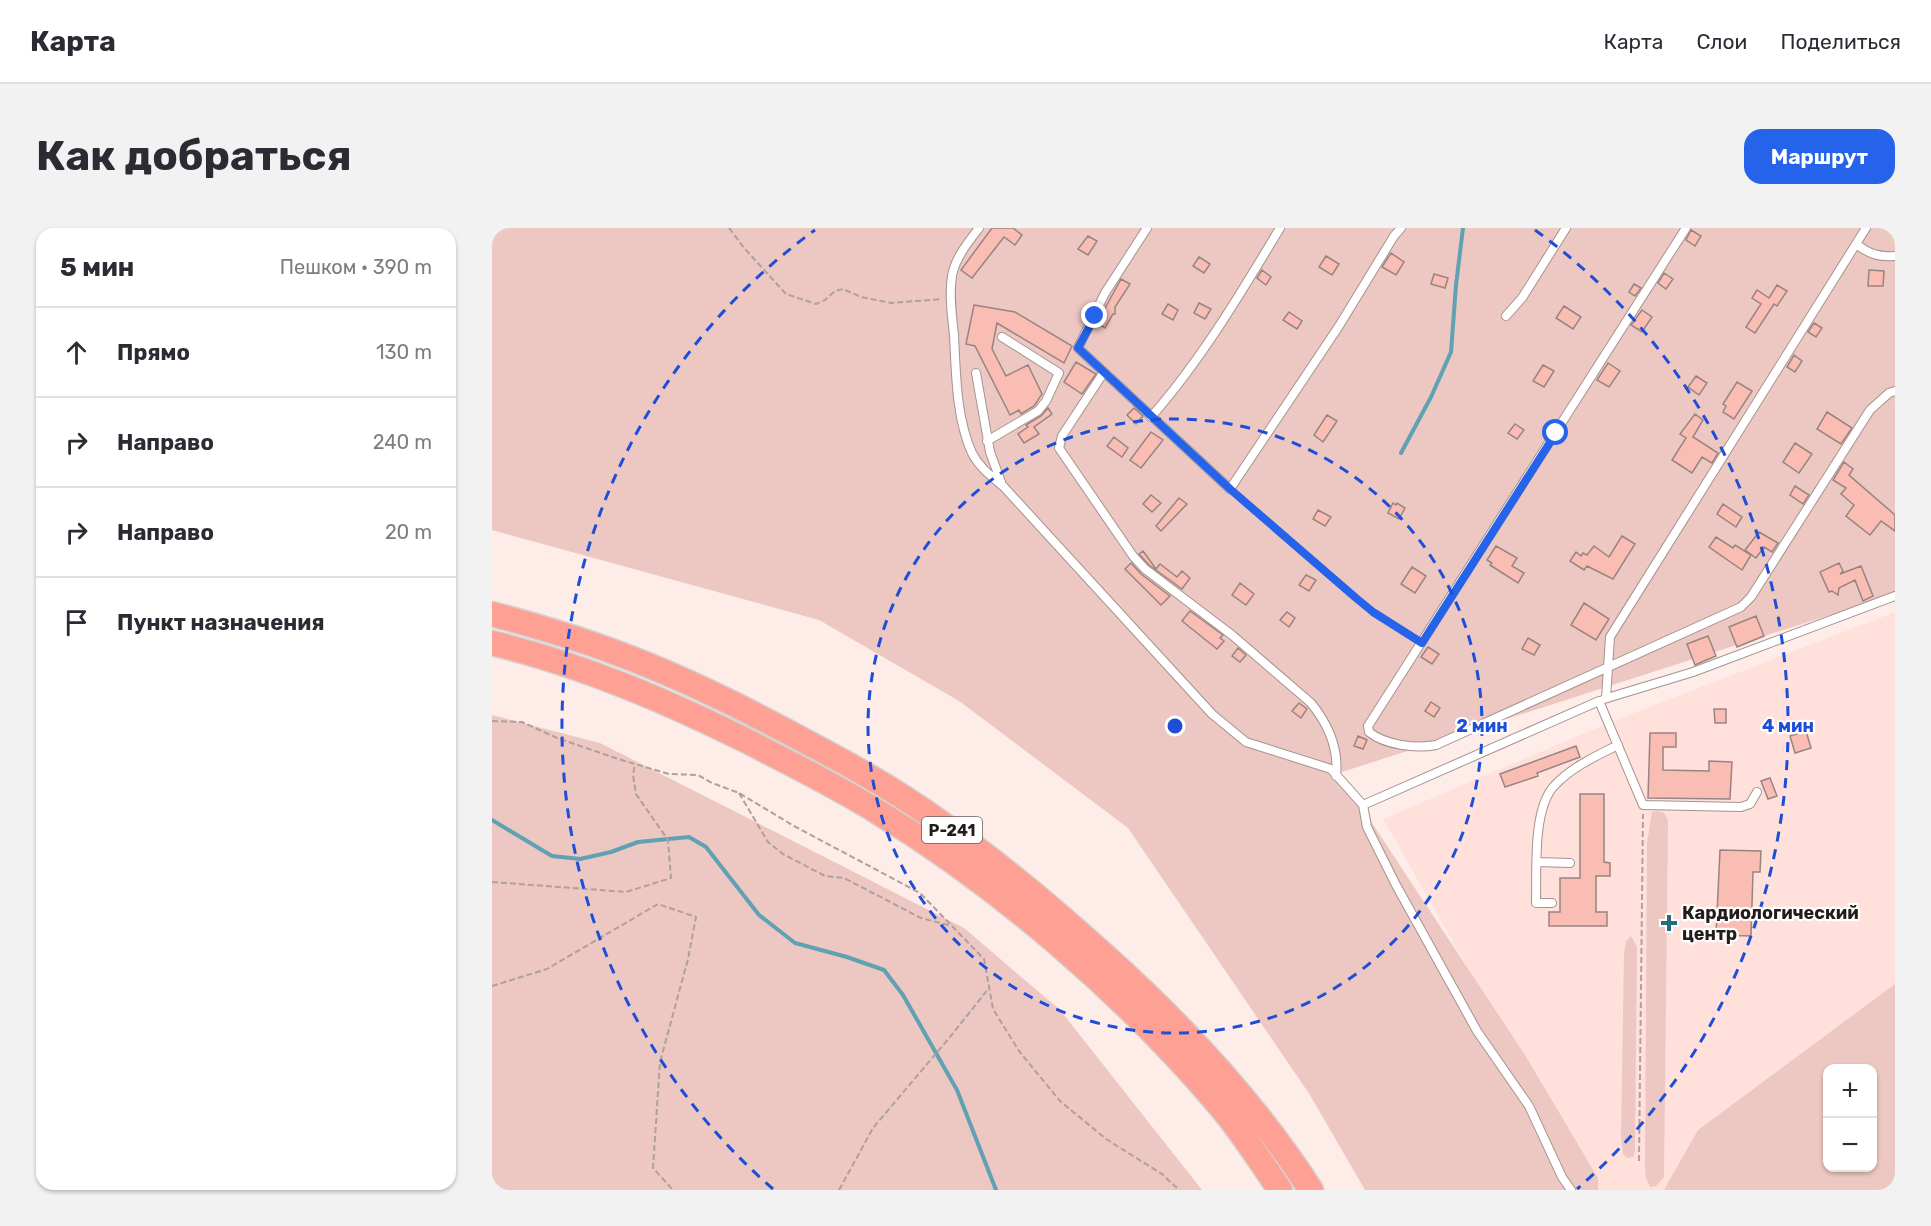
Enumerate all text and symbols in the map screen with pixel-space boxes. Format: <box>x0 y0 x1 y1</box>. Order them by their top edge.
text: Карта <box>30 25 116 58</box>
text: Карта <box>1603 29 1663 54</box>
text: Слои <box>1696 29 1747 54</box>
text: Поделиться <box>1780 29 1901 54</box>
button: Маршрут <box>1744 129 1895 184</box>
text: Как добраться <box>36 131 352 181</box>
text: 5 мин <box>60 252 134 283</box>
text: Пешком · 390 m <box>280 255 432 279</box>
route end <box>1081 302 1107 328</box>
icon: ahead <box>60 336 93 369</box>
text: Прямо <box>117 339 190 366</box>
text: 130 m <box>376 340 432 364</box>
route start <box>1542 419 1568 445</box>
icon: right <box>60 426 93 459</box>
text: Направо <box>117 429 214 456</box>
text: 240 m <box>373 430 432 454</box>
icon: right <box>60 516 93 549</box>
text: Направо <box>117 519 214 546</box>
text: 20 m <box>385 520 432 544</box>
icon: arrive <box>60 606 93 639</box>
text: Пункт назначения <box>117 609 325 636</box>
text: 2 мин <box>1456 715 1508 737</box>
text: 4 мин <box>1762 715 1814 737</box>
centre of rings <box>1165 716 1185 736</box>
road number: Р-241 <box>922 817 982 843</box>
place label: Кардиологический центр <box>1682 902 1859 945</box>
marker: Кардиологический центр <box>1660 914 1678 932</box>
map controls <box>1823 1064 1877 1172</box>
button: + <box>1823 1064 1877 1118</box>
button: − <box>1823 1118 1877 1172</box>

